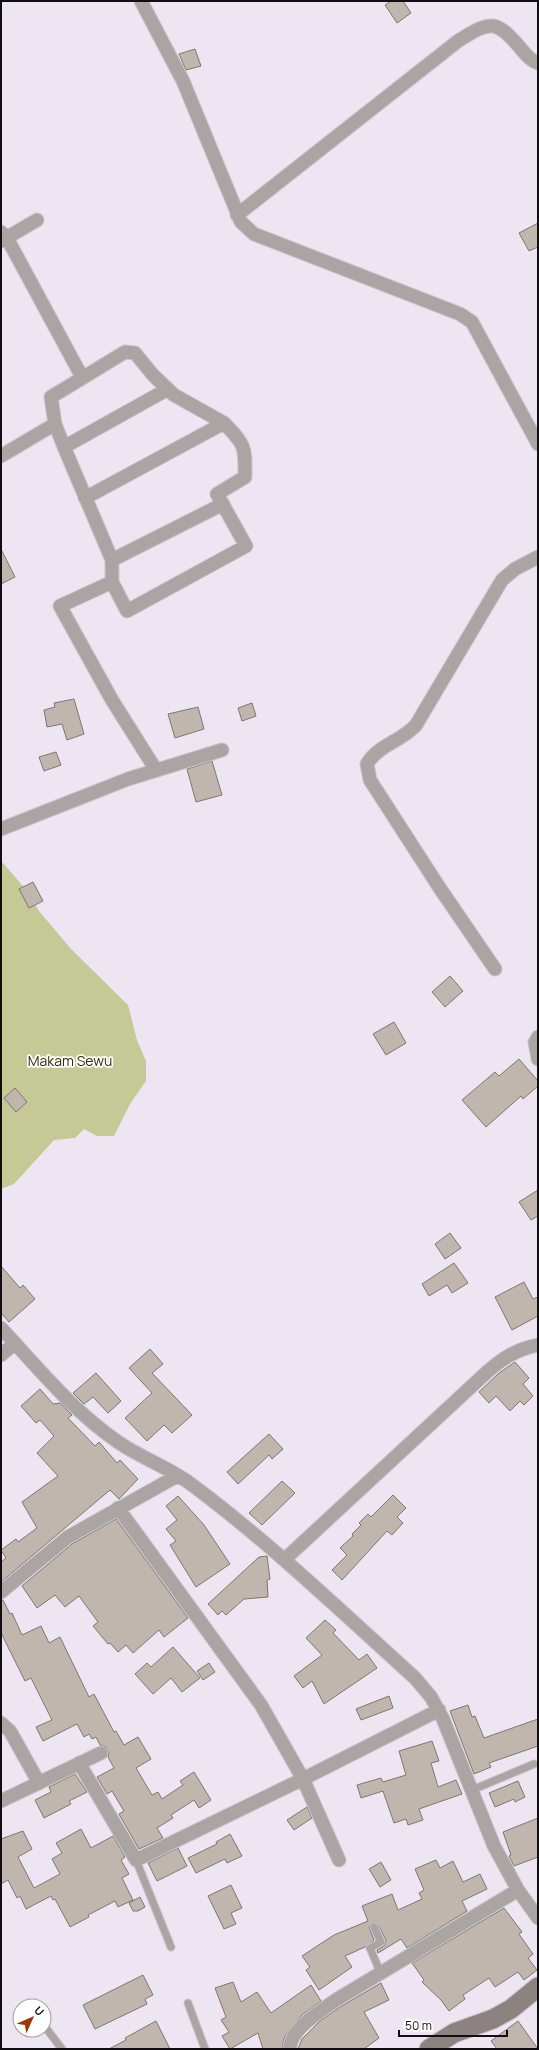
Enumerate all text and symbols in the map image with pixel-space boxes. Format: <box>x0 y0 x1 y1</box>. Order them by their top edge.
park label: Makam Sewu <box>28 1051 112 1070</box>
north arrow <box>12 1998 52 2038</box>
text: U <box>31 2002 48 2019</box>
scale bar <box>399 2012 507 2038</box>
text: 50 m <box>405 2017 432 2034</box>

